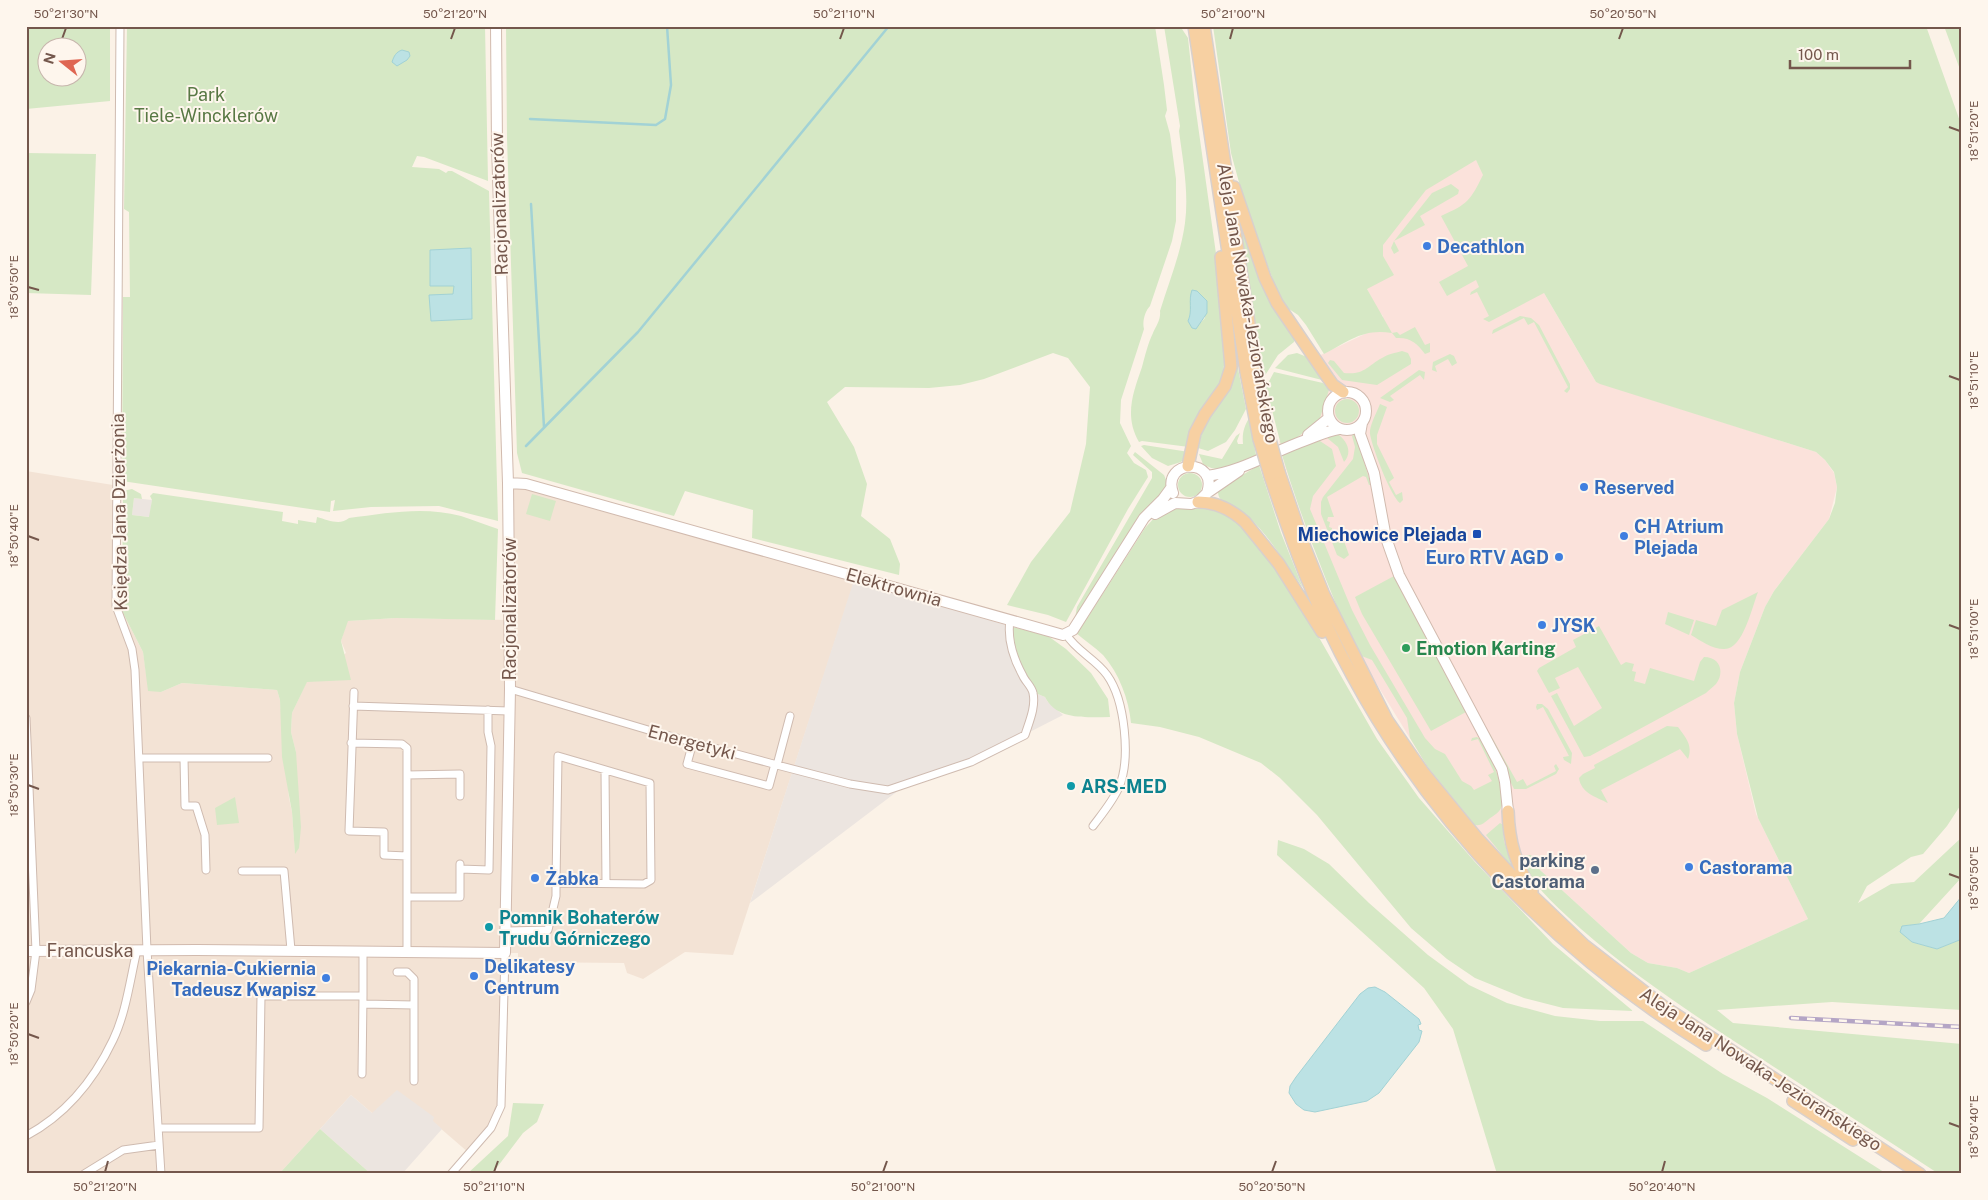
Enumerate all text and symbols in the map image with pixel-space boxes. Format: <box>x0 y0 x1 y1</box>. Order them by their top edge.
text: 50°21'30"N <box>34 7 98 21</box>
text: 50°21'20"N <box>423 7 487 21</box>
text: 50°21'10"N <box>813 7 875 21</box>
text: 50°21'00"N <box>1201 7 1265 21</box>
text: 50°20'50"N <box>1589 7 1657 21</box>
north arrow <box>38 38 88 88</box>
scale bar <box>1790 38 1910 70</box>
text: 100 m <box>1798 46 1839 63</box>
text: N <box>40 51 59 66</box>
park label: Park Tiele-Wincklerów <box>134 84 278 126</box>
text: 18°51'20"E <box>1967 101 1981 161</box>
street label: Racjonalizatorów <box>486 132 512 276</box>
street label: Aleja Jana Nowaka-Jeziorańskiego <box>1213 161 1283 445</box>
place label: Decathlon <box>1437 236 1525 257</box>
marker: Decathlon <box>1421 240 1433 252</box>
text: 18°50'50"E <box>7 255 21 319</box>
text: 18°51'10"E <box>1967 351 1981 409</box>
street label: Księdza Jana Dzierżonia <box>107 413 131 611</box>
place label: Reserved <box>1594 477 1674 498</box>
marker: Reserved <box>1578 481 1590 493</box>
text: 18°50'40"E <box>7 504 21 568</box>
place label: CH Atrium Plejada <box>1634 516 1724 558</box>
place label: Miechowice Plejada <box>1297 524 1467 545</box>
marker: Miechowice Plejada <box>1471 528 1483 540</box>
marker: CH Atrium Plejada <box>1618 530 1630 542</box>
street label: Racjonalizatorów <box>499 537 520 681</box>
place label: Euro RTV AGD <box>1425 547 1549 568</box>
marker: Euro RTV AGD <box>1553 551 1565 563</box>
street label: Elektrownia <box>844 563 944 611</box>
text: 18°51'00"E <box>1967 599 1981 659</box>
place label: JYSK <box>1552 615 1596 636</box>
marker: JYSK <box>1536 619 1548 631</box>
place label: Emotion Karting <box>1416 638 1555 659</box>
marker: Emotion Karting <box>1400 642 1412 654</box>
street label: Energetyki <box>646 720 738 764</box>
text: 18°50'30"E <box>7 753 21 817</box>
place label: ARS-MED <box>1081 776 1167 797</box>
marker: ARS-MED <box>1065 780 1077 792</box>
text: 18°50'50"E <box>1967 846 1981 910</box>
place label: parking Castorama <box>1492 850 1585 892</box>
place label: Castorama <box>1699 857 1792 878</box>
marker: Castorama <box>1683 861 1695 873</box>
marker: parking Castorama <box>1589 864 1601 876</box>
place label: Żabka <box>545 867 599 889</box>
marker: Żabka <box>529 872 541 884</box>
place label: Pomnik Bohaterów Trudu Górniczego <box>499 907 660 949</box>
marker: Pomnik Bohaterów Trudu Górniczego <box>483 921 495 933</box>
street label: Francuska <box>47 940 133 961</box>
place label: Delikatesy Centrum <box>484 956 575 998</box>
place label: Piekarnia-Cukiernia Tadeusz Kwapisz <box>146 958 316 1000</box>
marker: Delikatesy Centrum <box>468 970 480 982</box>
marker: Piekarnia-Cukiernia Tadeusz Kwapisz <box>320 972 332 984</box>
street label: Aleja Jana Nowaka-Jeziorańskiego <box>1636 983 1886 1155</box>
text: 18°50'20"E <box>7 1002 21 1066</box>
text: 18°50'40"E <box>1967 1095 1981 1159</box>
text: 50°21'20"N <box>73 1180 137 1194</box>
text: 50°21'10"N <box>463 1180 525 1194</box>
text: 50°21'00"N <box>851 1180 915 1194</box>
text: 50°20'50"N <box>1238 1180 1306 1194</box>
text: 50°20'40"N <box>1628 1180 1696 1194</box>

